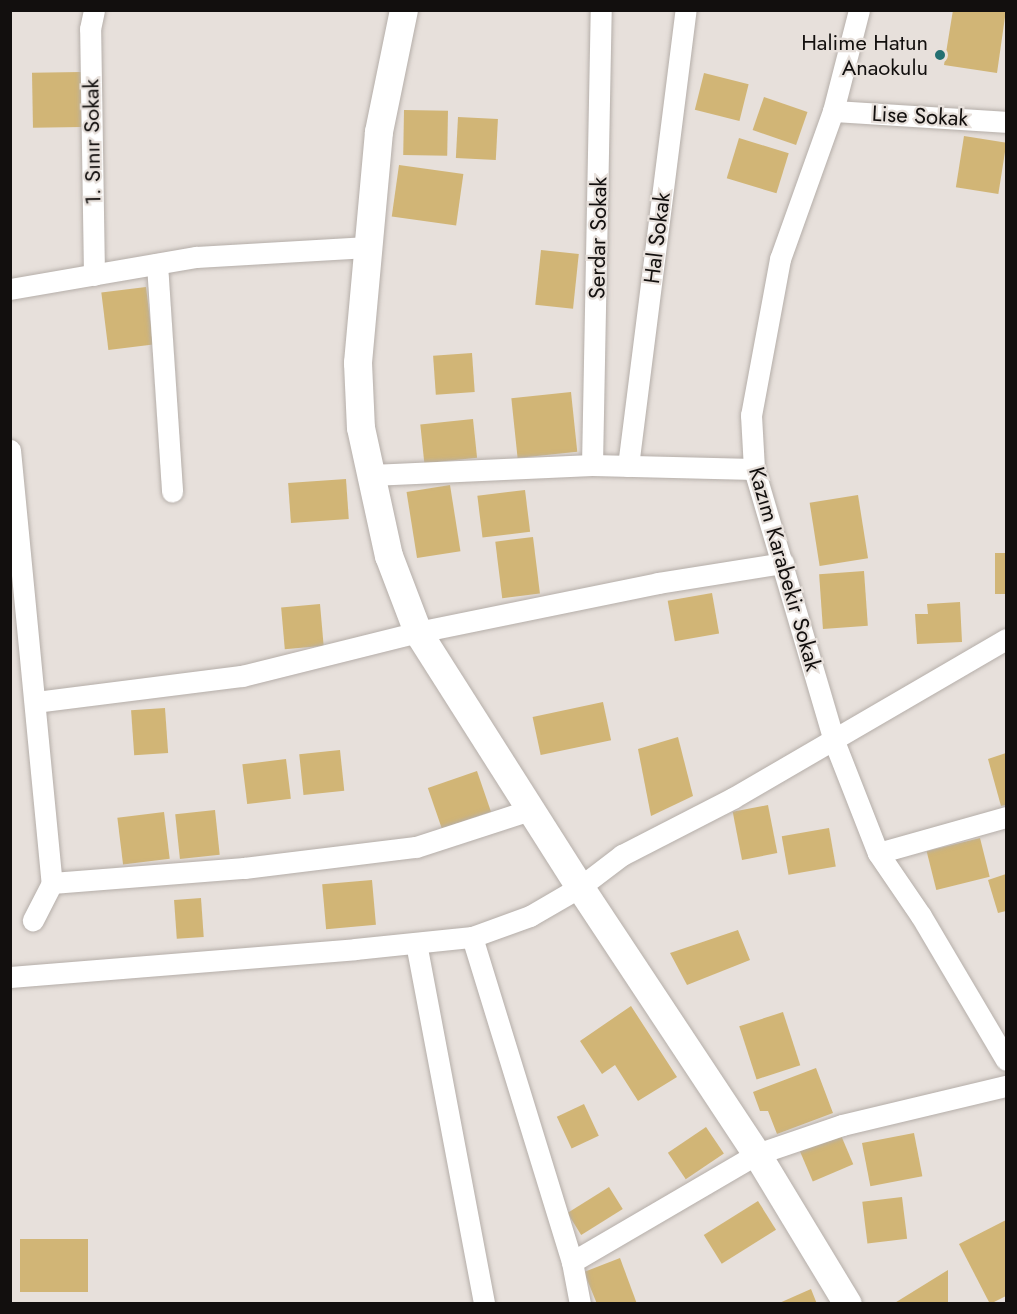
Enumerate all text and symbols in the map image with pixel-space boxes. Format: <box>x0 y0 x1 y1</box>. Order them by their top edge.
place label: Halime Hatun Anaokulu <box>801 29 928 80</box>
marker: Halime Hatun Anaokulu <box>933 48 947 62</box>
street label: 1. Sınır Sokak <box>78 79 106 205</box>
street label: Lise Sokak <box>871 100 969 132</box>
street label: Serdar Sokak <box>584 177 612 299</box>
street label: Hal Sokak <box>638 191 676 285</box>
street label: Kazım Karabekir Sokak <box>743 464 827 674</box>

